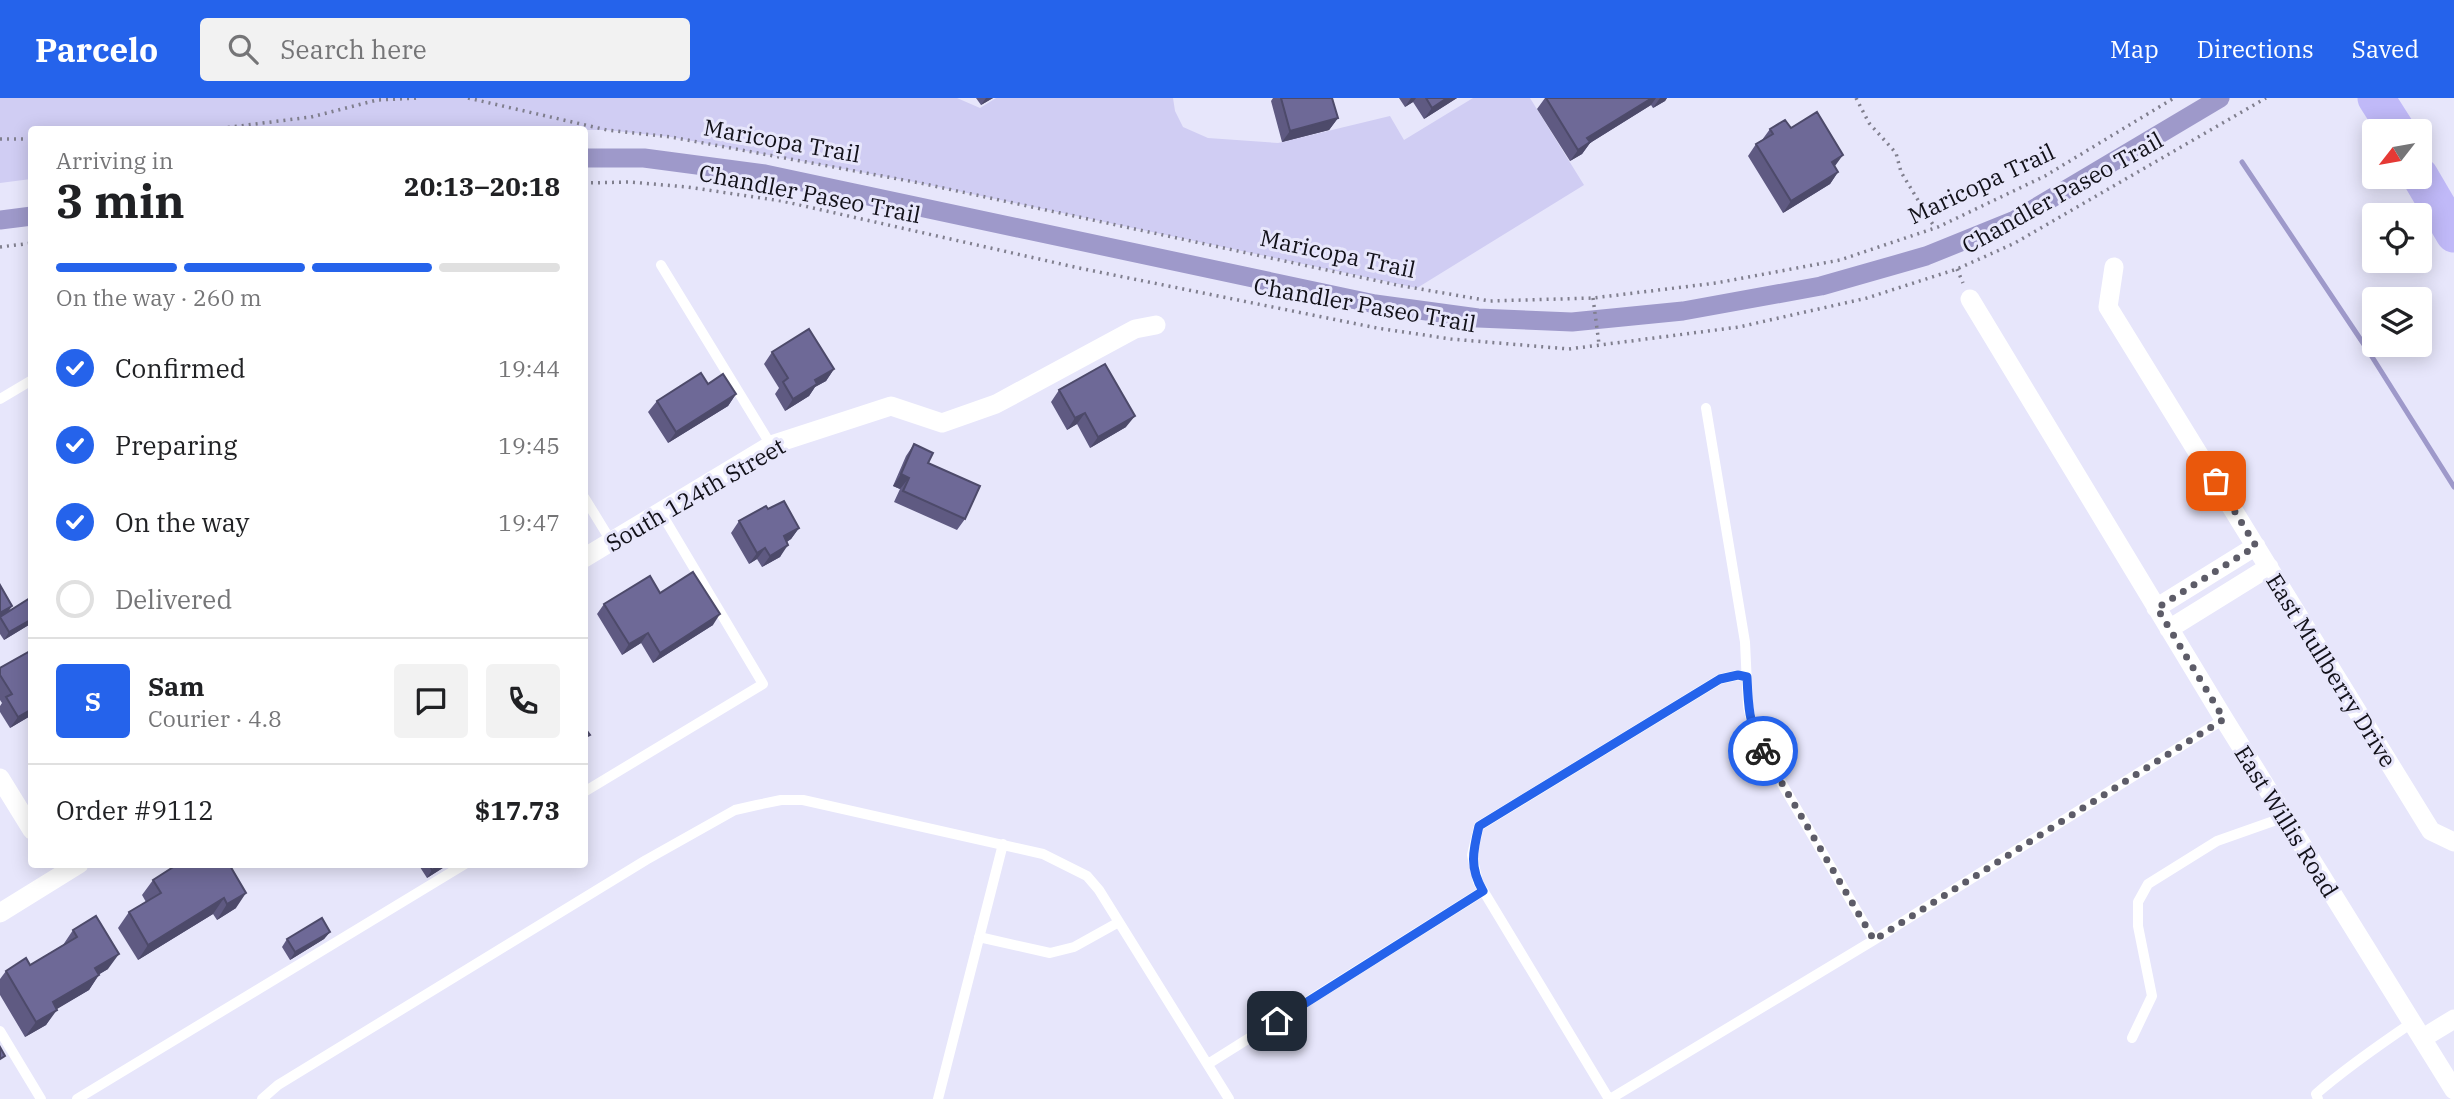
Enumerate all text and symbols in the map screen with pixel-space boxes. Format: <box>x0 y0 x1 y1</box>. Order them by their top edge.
search box <box>200 18 690 81</box>
text: Parcelo <box>35 28 158 71</box>
icon: search <box>224 30 262 68</box>
text: Search here <box>280 32 427 66</box>
text: Map <box>2110 33 2159 65</box>
text: Directions <box>2197 33 2314 65</box>
text: Saved <box>2352 33 2419 65</box>
street label: Maricopa Trail <box>701 111 863 169</box>
north arrow <box>2362 119 2432 189</box>
map controls <box>2362 119 2432 357</box>
street label: Chandler Paseo Trail <box>1956 124 2168 260</box>
street label: Maricopa Trail <box>1903 136 2059 230</box>
text: Arriving in <box>56 145 173 175</box>
street label: Chandler Paseo Trail <box>697 157 924 229</box>
text: 20:13–20:18 <box>404 169 560 203</box>
text: 3 min <box>56 171 185 231</box>
button: locate <box>2362 203 2432 273</box>
street label: Maricopa Trail <box>1257 222 1419 284</box>
street label: Chandler Paseo Trail <box>1251 270 1479 338</box>
text: On the way · 260 m <box>56 282 262 312</box>
button: layers <box>2362 287 2432 357</box>
icon: check <box>56 349 94 387</box>
text: Confirmed <box>115 351 246 385</box>
text: 19:44 <box>498 353 560 383</box>
icon: check <box>56 426 94 464</box>
text: Preparing <box>115 428 237 462</box>
text: 19:45 <box>498 430 560 460</box>
street label: South 124th Street <box>600 430 790 558</box>
pin <box>2186 451 2246 511</box>
icon: bag <box>2197 462 2235 500</box>
icon: check <box>56 503 94 541</box>
text: On the way <box>115 505 249 539</box>
text: 19:47 <box>498 507 560 537</box>
street label: East Mullberry Drive <box>2260 568 2404 772</box>
text: Delivered <box>115 582 232 616</box>
button: chat <box>394 664 468 738</box>
button: phone <box>486 664 560 738</box>
text: Sam <box>148 669 204 703</box>
text: S <box>85 684 101 718</box>
text: Courier · 4.8 <box>148 703 282 733</box>
courier <box>1728 716 1798 786</box>
icon: bike <box>1744 732 1782 770</box>
street label: East Willis Road <box>2228 740 2346 903</box>
text: Order #9112 <box>56 793 214 827</box>
text: $17.73 <box>475 793 560 827</box>
pin <box>1247 991 1307 1051</box>
icon: home <box>1258 1002 1296 1040</box>

